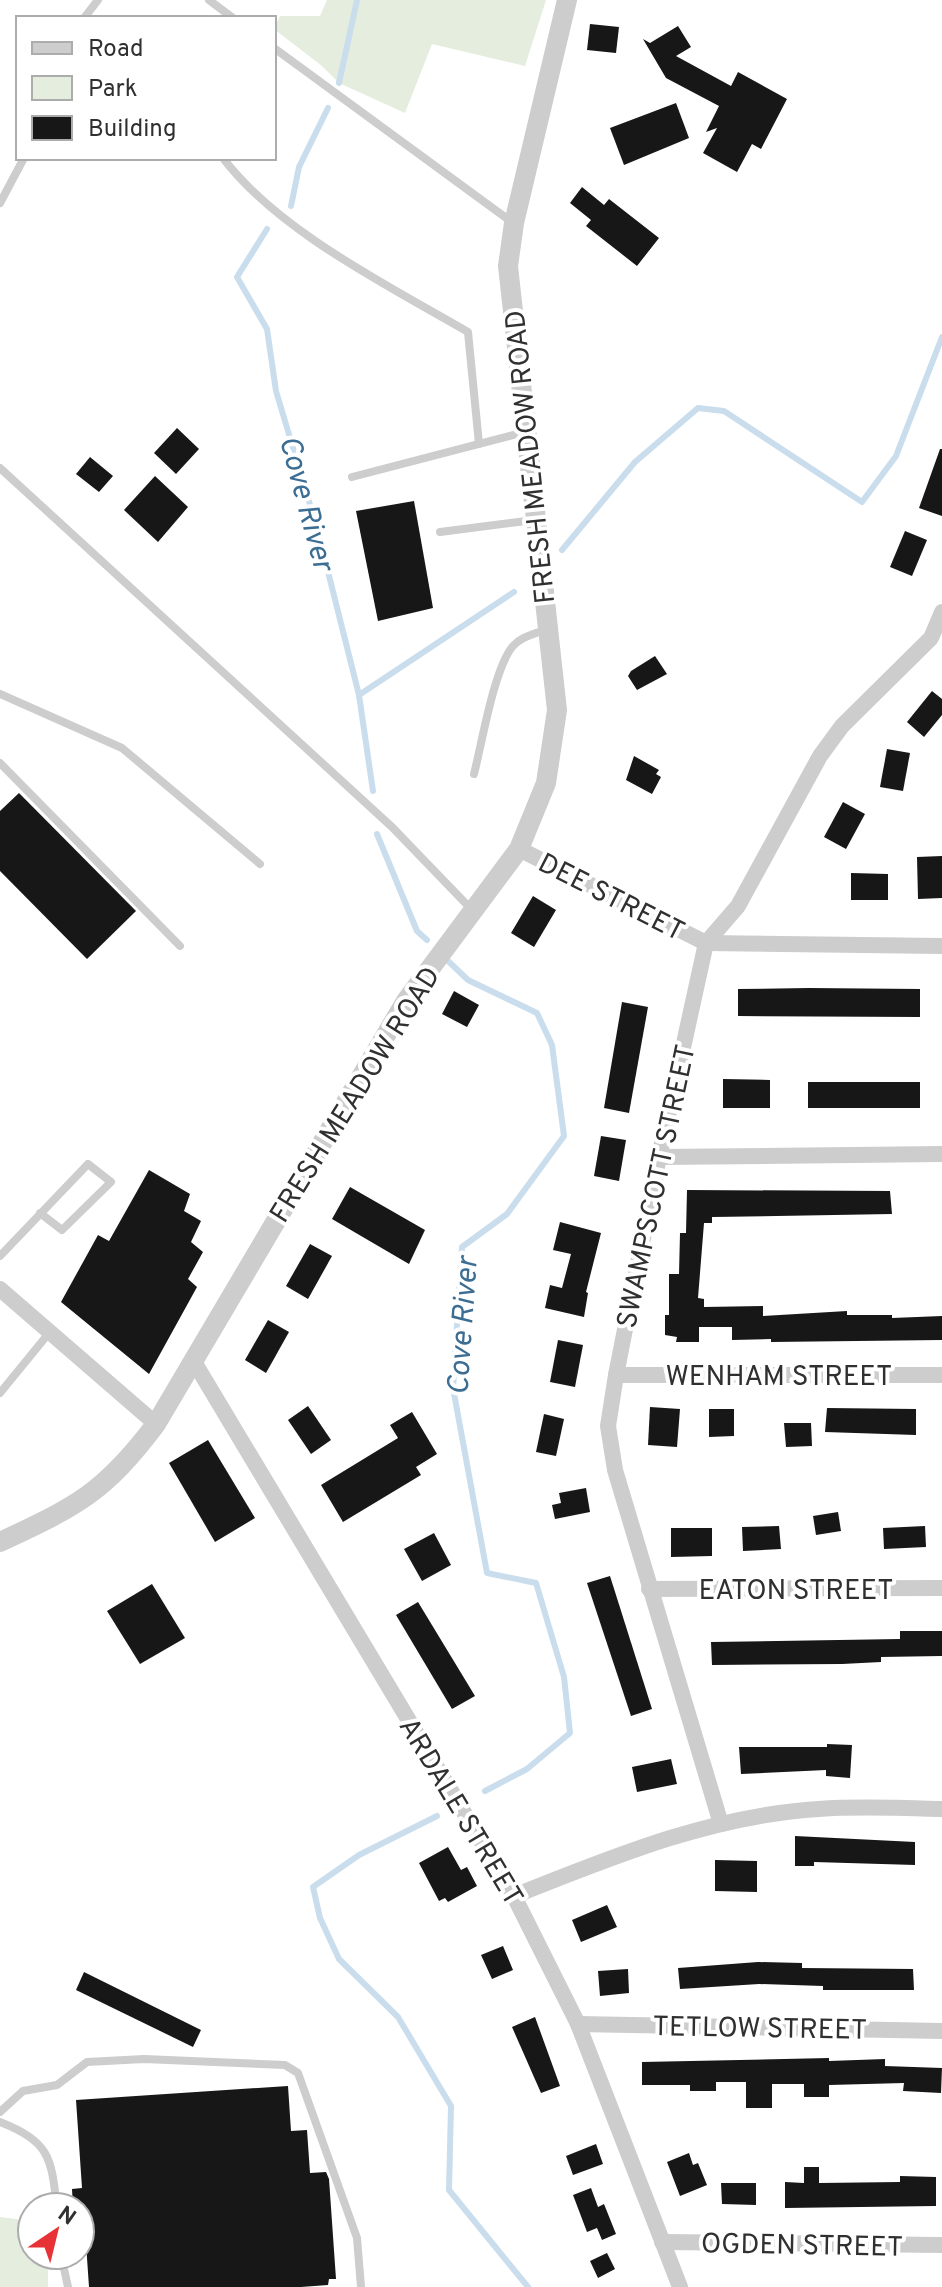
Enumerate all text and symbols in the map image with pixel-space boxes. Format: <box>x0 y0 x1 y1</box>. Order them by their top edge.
legend <box>16 16 276 160</box>
text: Road <box>88 35 144 65</box>
text: Park <box>88 75 138 105</box>
text: Building <box>88 115 177 145</box>
street label: FRESH MEADOW ROAD <box>499 308 565 605</box>
water label: Cove River <box>269 432 341 578</box>
street label: DEE STREET <box>531 846 690 951</box>
street label: FRESH MEADOW ROAD <box>263 961 450 1230</box>
street label: SWAMPSCOTT STREET <box>610 1042 706 1332</box>
water label: Cove River <box>441 1253 488 1396</box>
street label: WENHAM STREET <box>666 1360 892 1396</box>
street label: EATON STREET <box>698 1574 894 1610</box>
street label: ARDALE STREET <box>389 1712 530 1913</box>
street label: TETLOW STREET <box>652 2010 868 2050</box>
north arrow <box>16 2191 96 2271</box>
text: N <box>52 2201 80 2232</box>
street label: OGDEN STREET <box>700 2227 903 2267</box>

